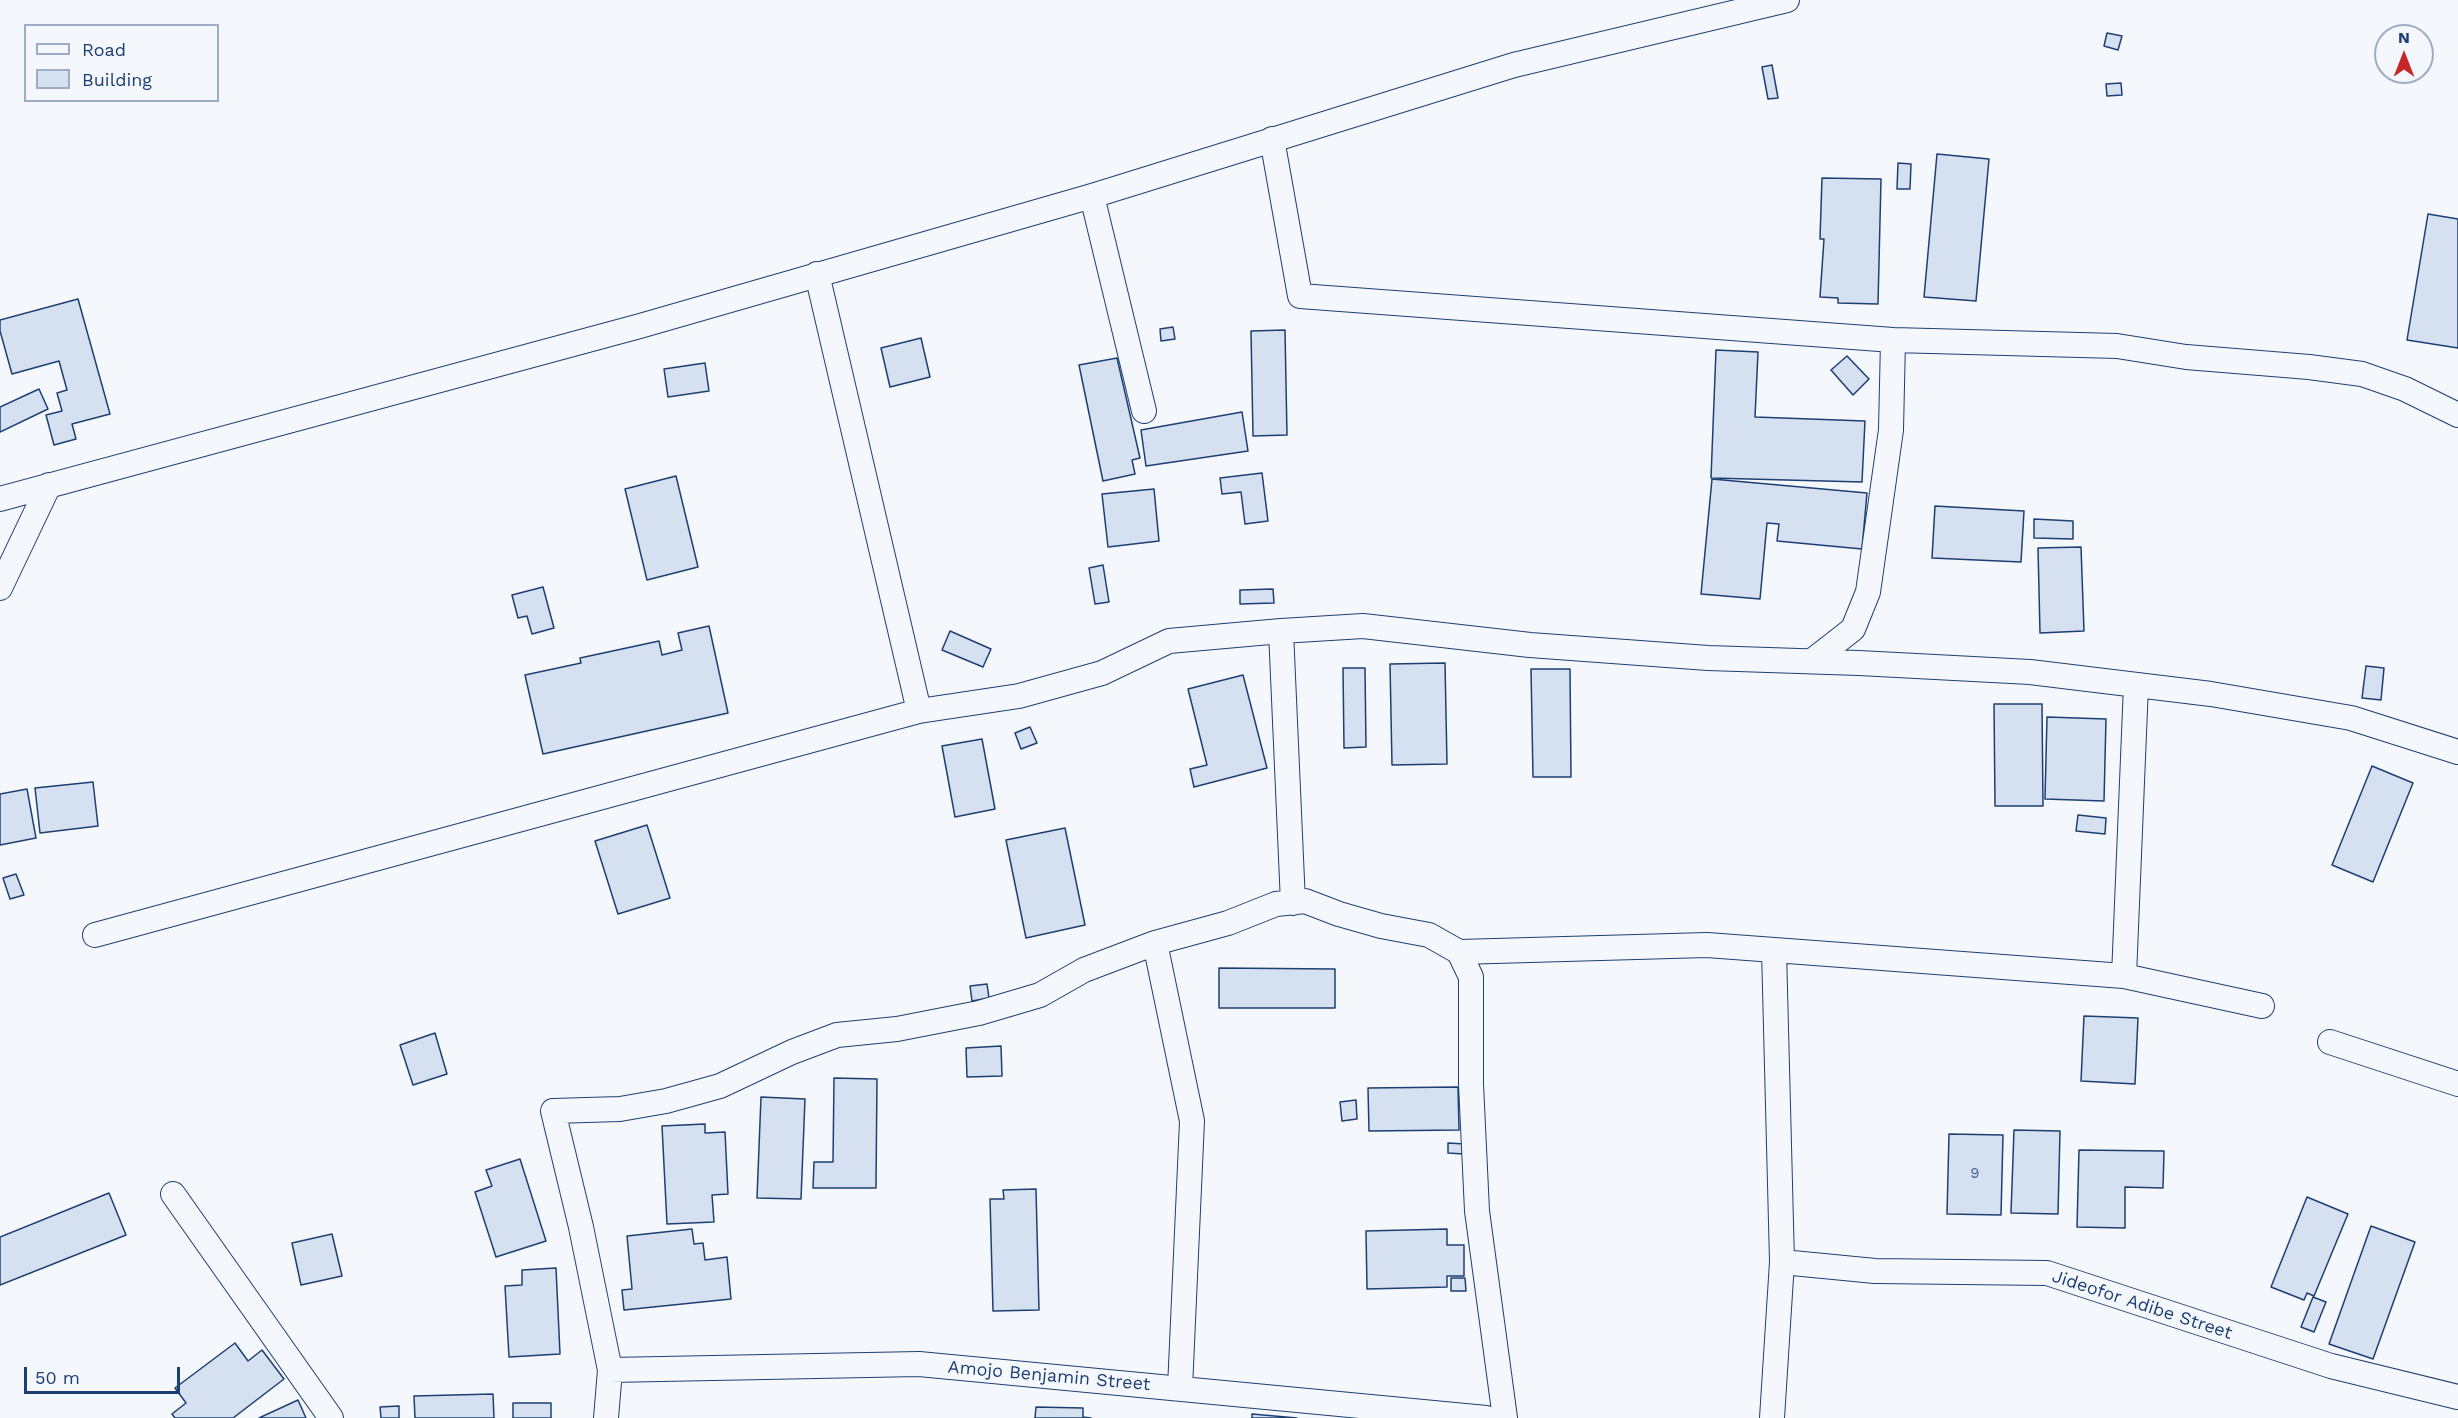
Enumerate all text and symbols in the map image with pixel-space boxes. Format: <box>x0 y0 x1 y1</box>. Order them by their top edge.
legend <box>24 24 219 102</box>
north arrow <box>2374 24 2434 84</box>
text: N <box>2398 28 2410 47</box>
text: Road <box>82 39 126 60</box>
text: Building <box>82 69 152 90</box>
house number: 9 <box>1970 1165 1980 1183</box>
street label: Jideofor Adibe Street <box>2049 1266 2235 1344</box>
scale bar <box>27 1355 183 1393</box>
street label: Amojo Benjamin Street <box>947 1356 1151 1396</box>
text: 50 m <box>35 1367 80 1388</box>

